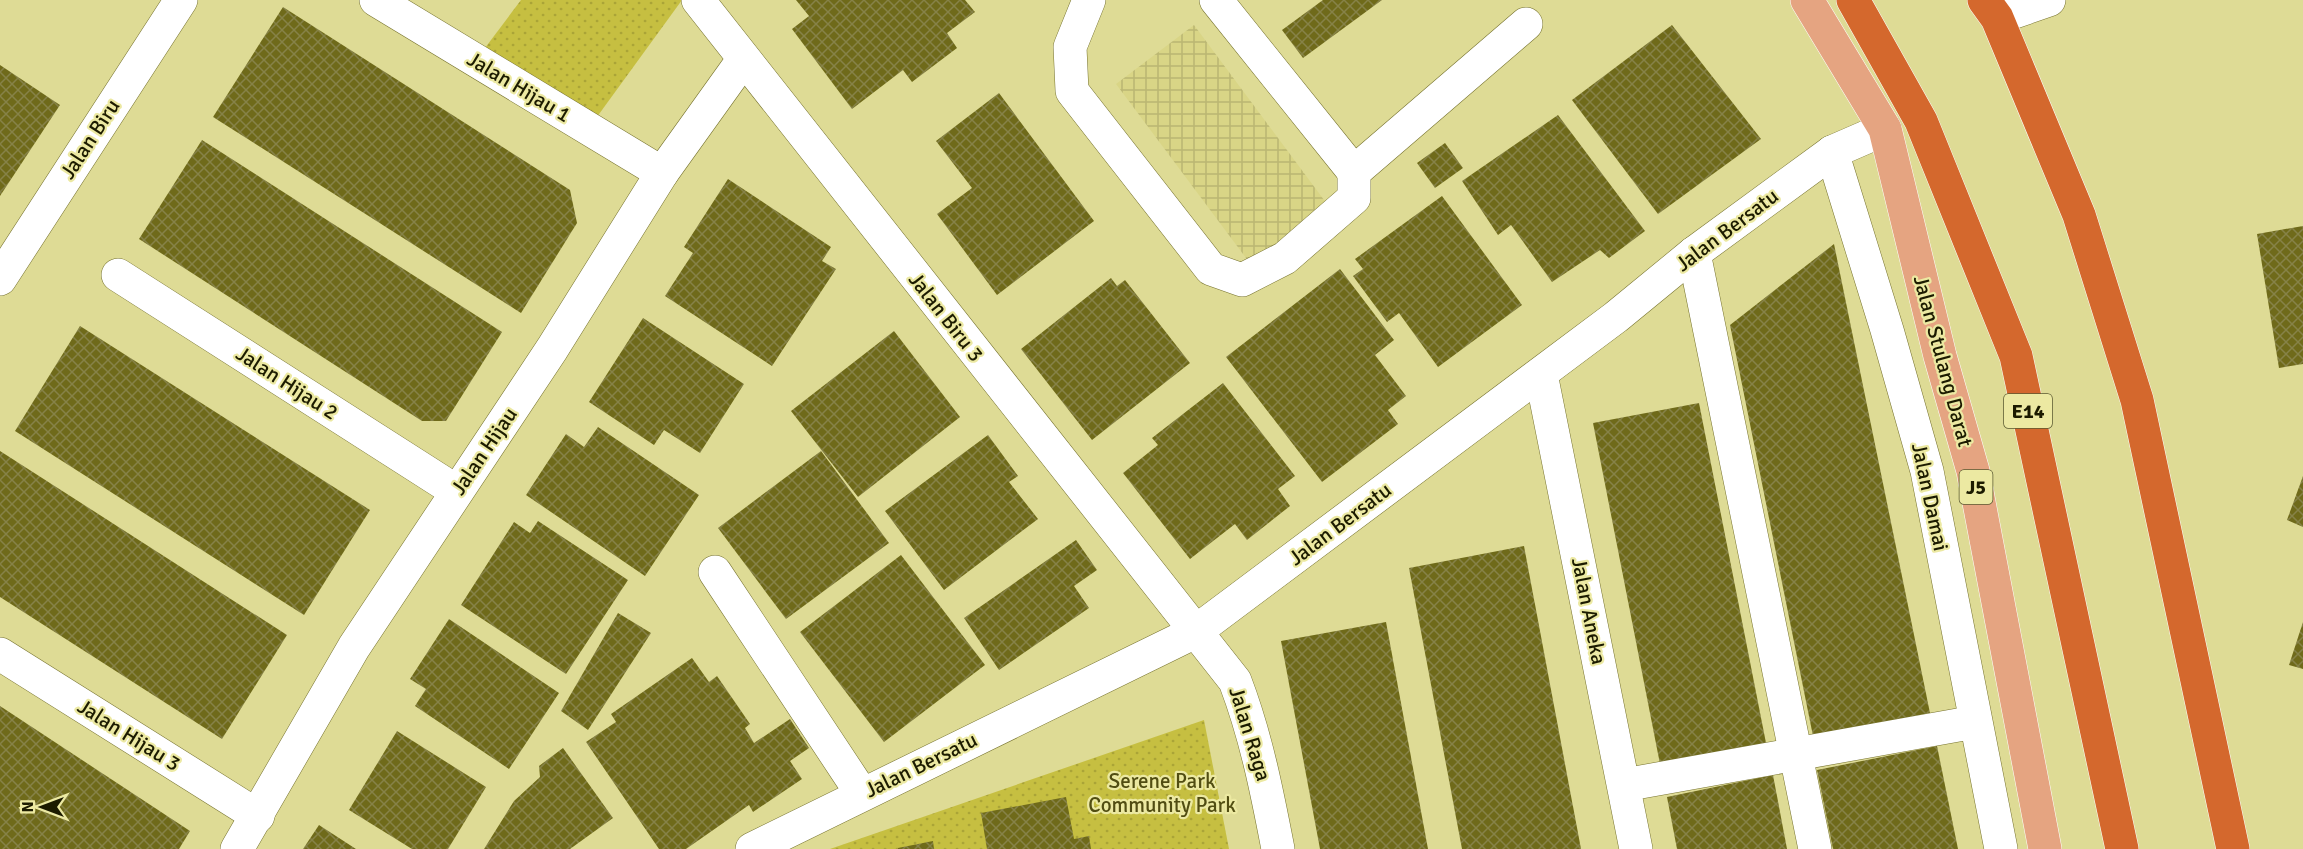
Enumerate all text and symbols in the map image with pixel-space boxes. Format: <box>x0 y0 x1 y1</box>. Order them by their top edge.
street label: Jalan Hijau 1 <box>462 46 576 128</box>
street label: Jalan Biru <box>55 94 125 184</box>
street label: Jalan Bersatu <box>1671 183 1783 277</box>
street label: Jalan Biru 3 <box>903 267 989 367</box>
street label: Jalan Stulang Darat <box>1908 272 1978 450</box>
street label: Jalan Hijau 2 <box>231 340 343 426</box>
road number: E14 <box>2004 394 2052 428</box>
street label: Jalan Hijau <box>445 402 523 500</box>
street label: Jalan Damai <box>1906 441 1954 553</box>
road number: J5 <box>1960 470 1992 504</box>
street label: Jalan Bersatu <box>1284 477 1396 571</box>
street label: Jalan Aneka <box>1566 555 1612 667</box>
street label: Jalan Raga <box>1223 684 1277 784</box>
street label: Jalan Hijau 3 <box>73 693 185 777</box>
street label: Jalan Bersatu <box>861 727 981 803</box>
park label: Serene Park Community Park <box>1088 768 1236 818</box>
north arrow <box>12 777 72 837</box>
text: N <box>18 801 38 813</box>

